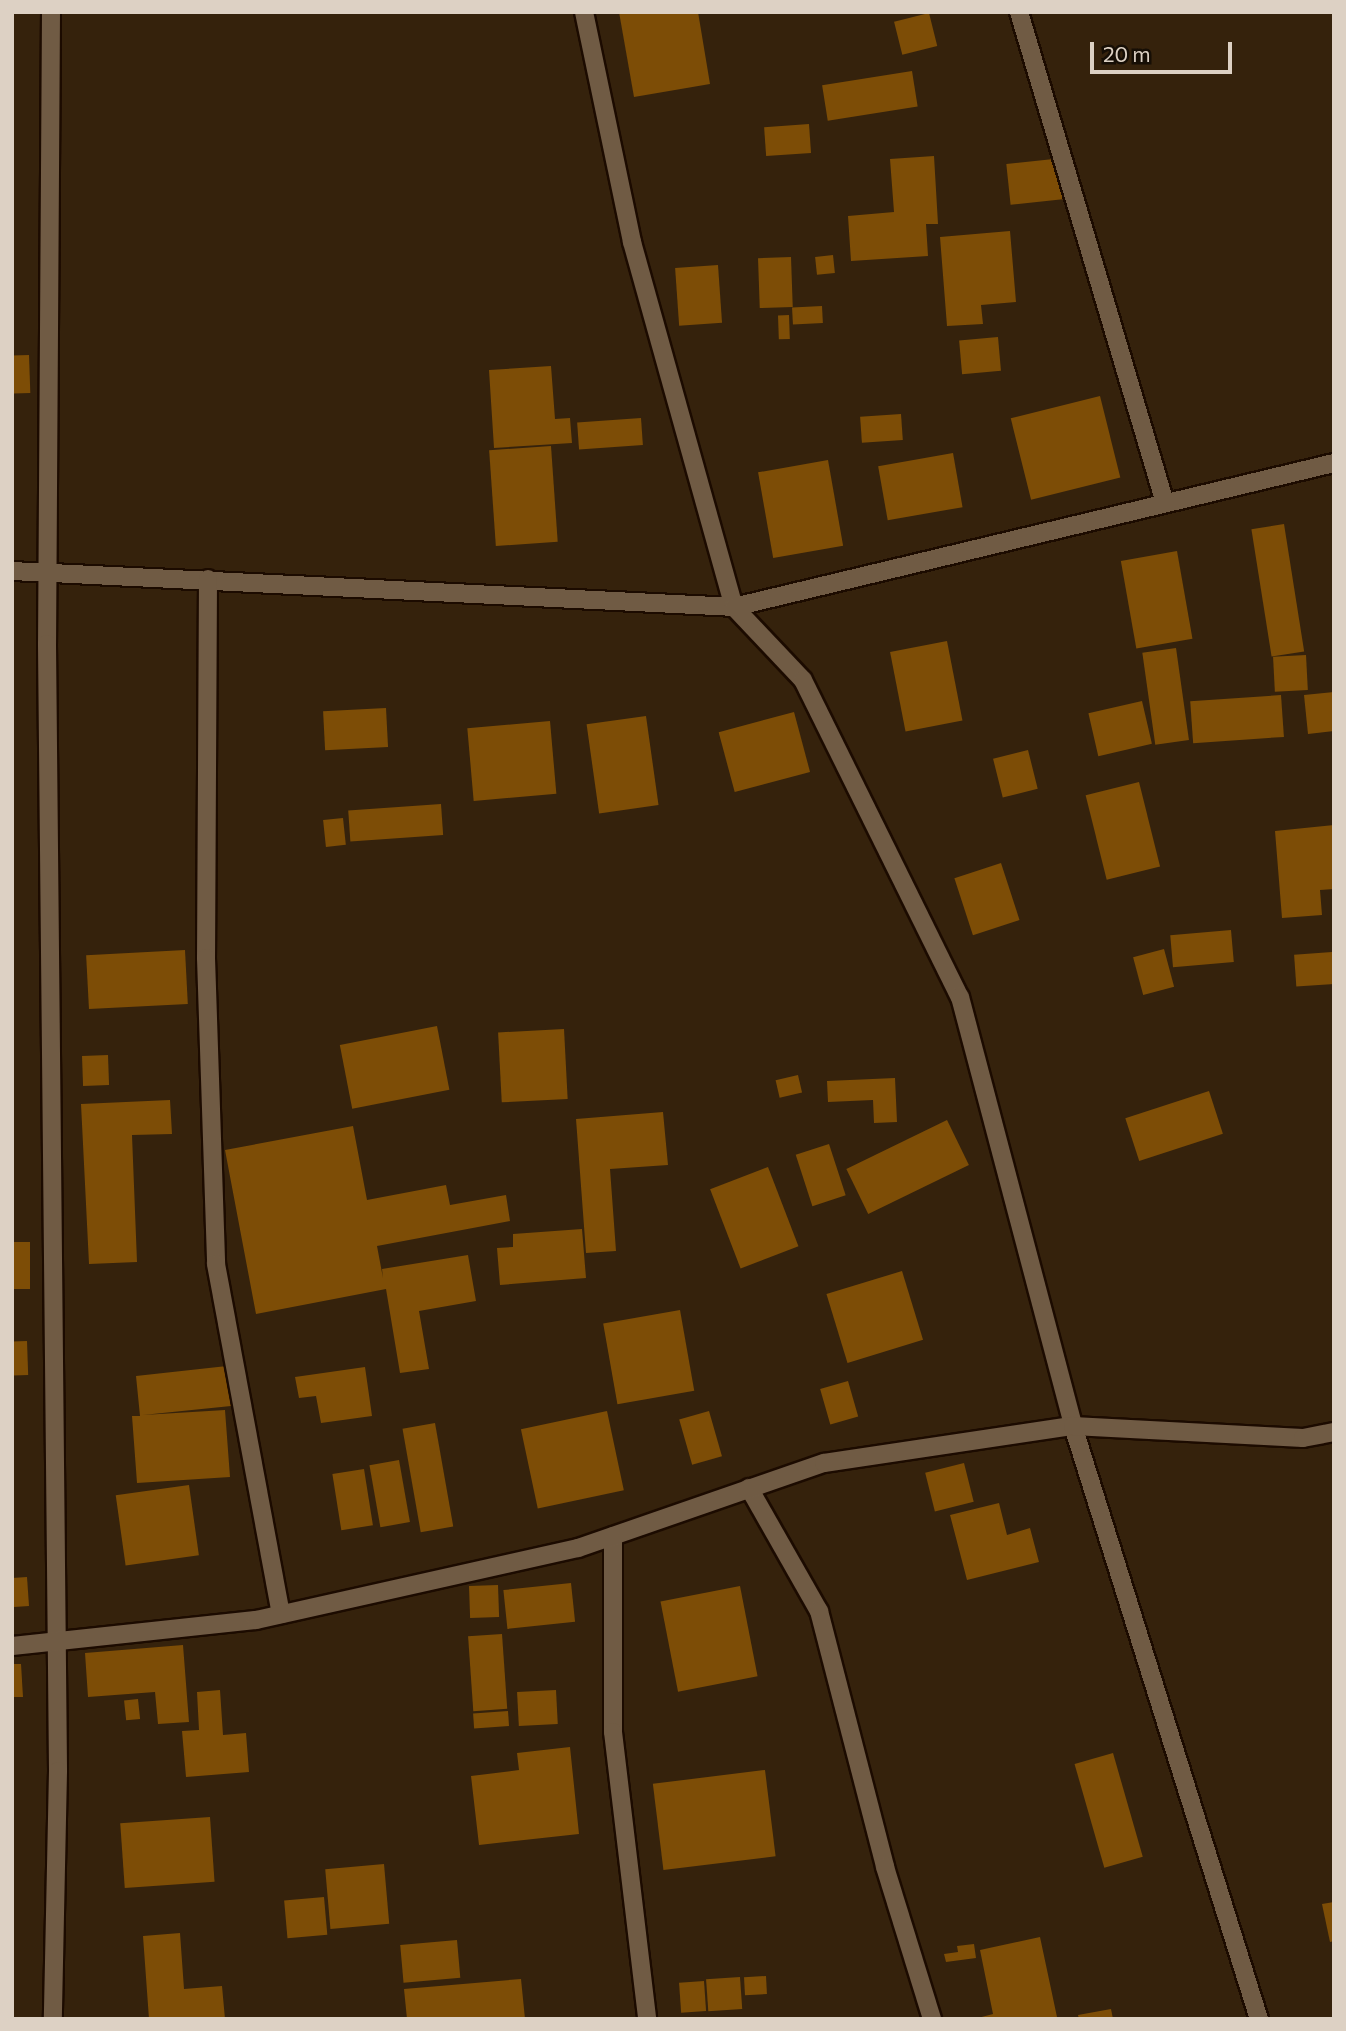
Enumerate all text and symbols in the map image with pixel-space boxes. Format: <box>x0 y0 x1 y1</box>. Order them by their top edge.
scale bar <box>1094 28 1236 72</box>
text: 20 m <box>1103 41 1151 66</box>

